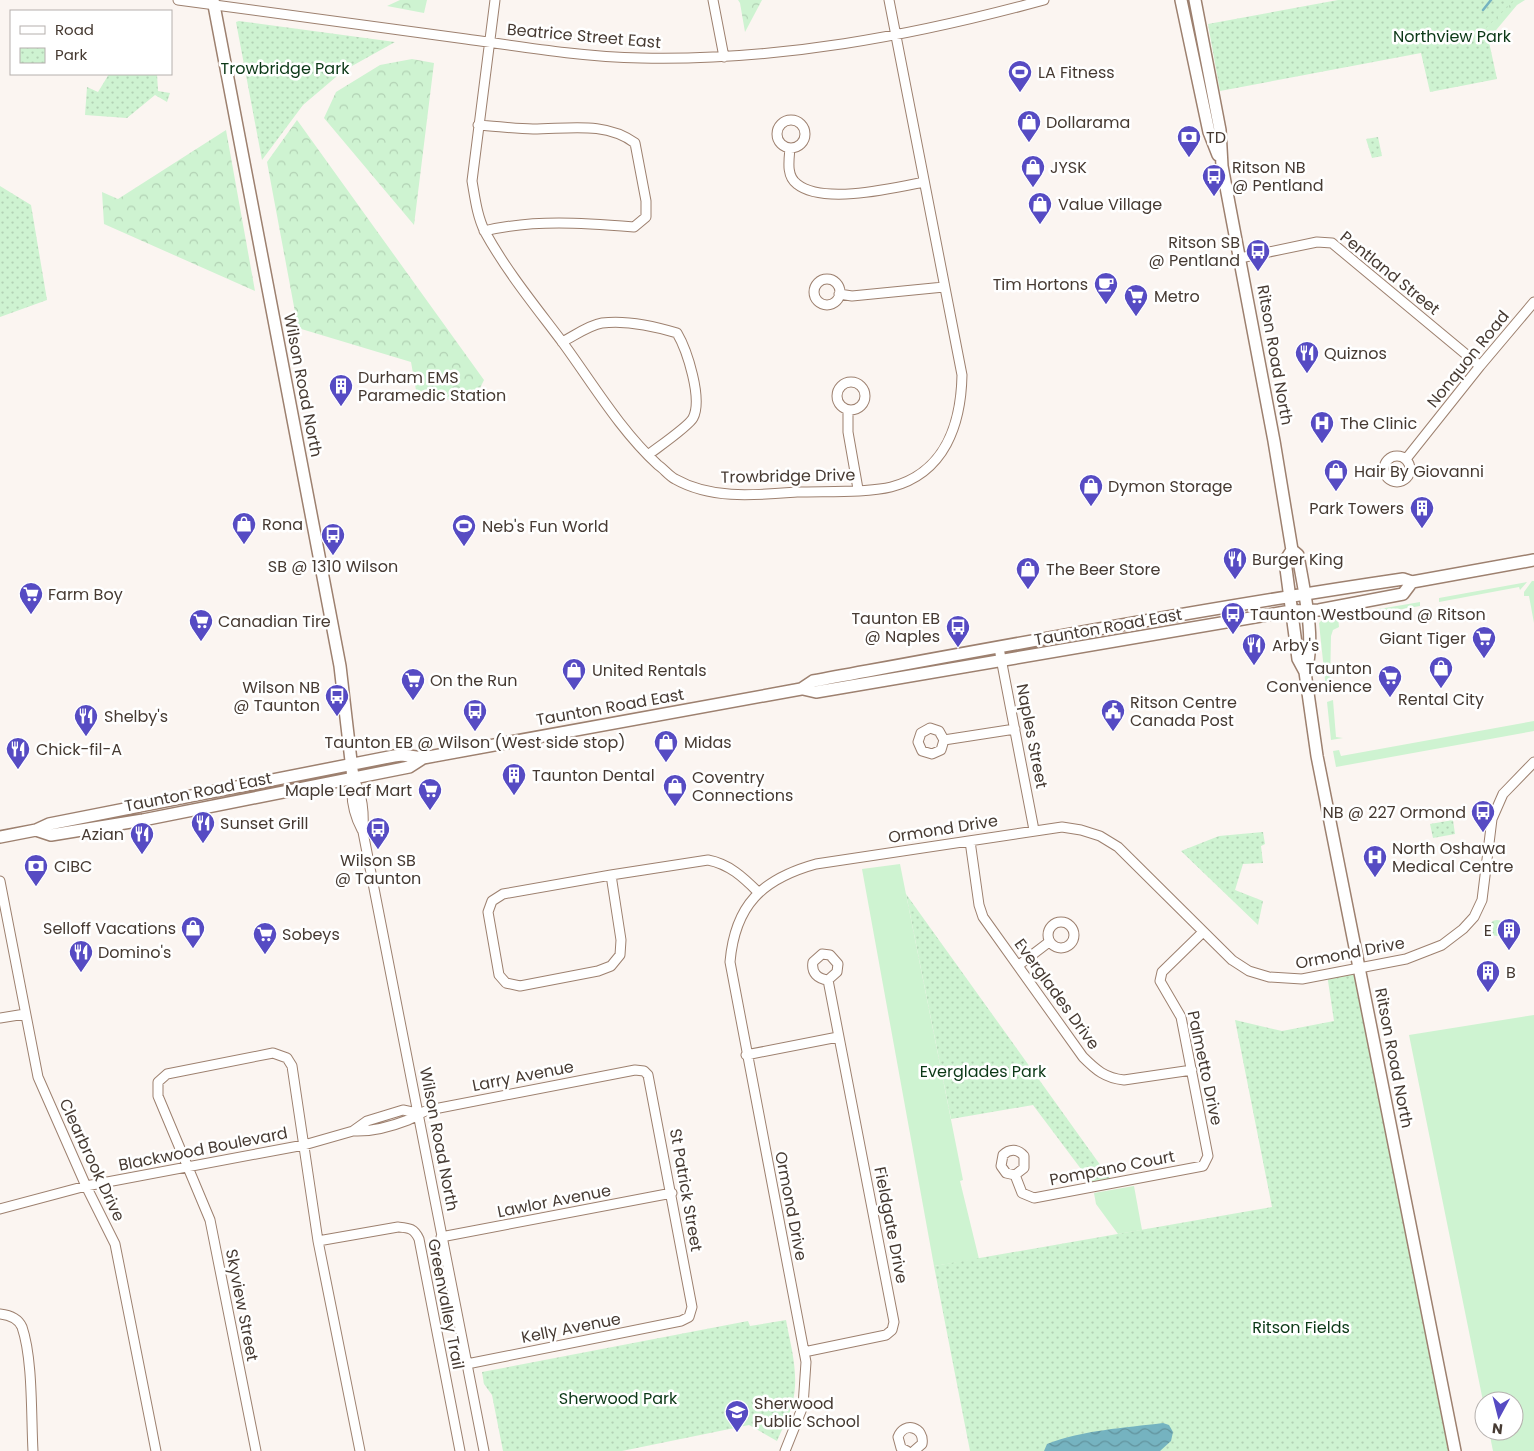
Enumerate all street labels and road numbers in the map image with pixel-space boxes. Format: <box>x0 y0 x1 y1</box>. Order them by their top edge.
street label: Beatrice Street East <box>506 18 662 54</box>
street label: Pentland Street <box>1335 226 1445 320</box>
street label: Ritson Road North <box>1251 283 1299 427</box>
street label: Nonquon Road <box>1422 305 1514 413</box>
street label: Wilson Road North <box>278 311 328 459</box>
street label: Trowbridge Drive <box>720 463 856 489</box>
street label: Taunton Road East <box>1032 603 1184 651</box>
street label: Naples Street <box>1011 682 1053 790</box>
street label: Taunton Road East <box>534 683 686 731</box>
street label: Taunton Road East <box>122 766 274 818</box>
street label: Ormond Drive <box>887 809 1000 849</box>
street label: Ormond Drive <box>1293 931 1407 975</box>
street label: Everglades Drive <box>1009 934 1105 1054</box>
street label: Ritson Road North <box>1369 986 1419 1130</box>
street label: Palmetto Drive <box>1182 1009 1228 1128</box>
street label: Larry Avenue <box>470 1055 576 1097</box>
street label: Wilson Road North <box>414 1065 464 1213</box>
street label: Clearbrook Drive <box>53 1095 131 1225</box>
street label: Blackwood Boulevard <box>116 1121 290 1177</box>
street label: St Patrick Street <box>664 1127 708 1253</box>
street label: Pompano Court <box>1047 1145 1177 1191</box>
street label: Ormond Drive <box>769 1149 813 1263</box>
street label: Fieldgate Drive <box>868 1165 914 1285</box>
street label: Lawlor Avenue <box>495 1179 613 1223</box>
street label: Greenvalley Trail <box>422 1237 470 1371</box>
street label: Skyview Street <box>220 1247 264 1363</box>
street label: Kelly Avenue <box>519 1307 623 1349</box>

